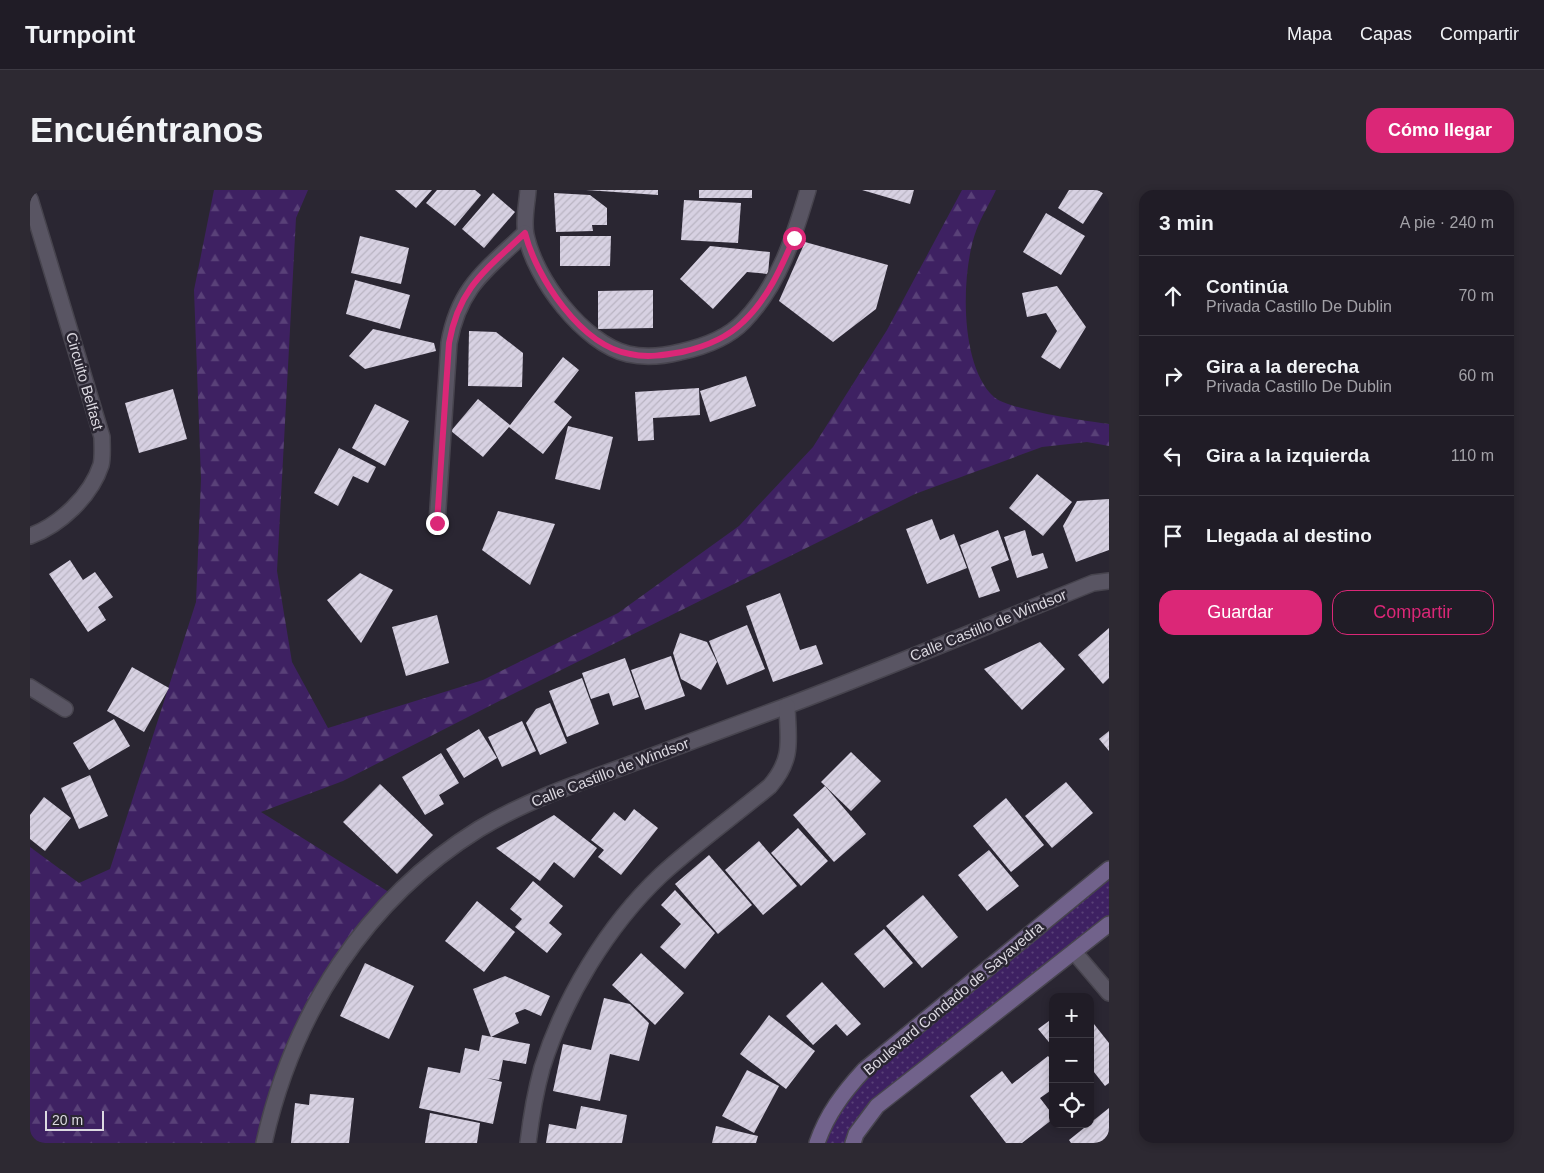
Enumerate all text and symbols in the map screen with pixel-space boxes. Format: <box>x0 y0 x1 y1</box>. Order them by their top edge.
text: Turnpoint <box>25 21 135 48</box>
text: Mapa <box>1287 24 1332 44</box>
text: Capas <box>1360 24 1412 44</box>
text: Compartir <box>1440 24 1519 44</box>
button: Cómo llegar <box>1366 108 1514 153</box>
text: Encuéntranos <box>30 110 263 149</box>
text: 3 min <box>1159 211 1214 234</box>
text: A pie · 240 m <box>1400 214 1494 231</box>
route start <box>783 227 806 250</box>
text: Continúa <box>1206 276 1288 297</box>
icon: ahead <box>1159 282 1187 310</box>
text: 70 m <box>1458 287 1494 304</box>
text: Privada Castillo De Dublin <box>1206 298 1392 315</box>
street label: Circuito Belfast <box>63 330 107 433</box>
text: Gira a la derecha <box>1206 356 1359 377</box>
icon: right <box>1159 362 1187 390</box>
text: 60 m <box>1458 367 1494 384</box>
text: Privada Castillo De Dublin <box>1206 378 1392 395</box>
icon: left <box>1159 442 1187 470</box>
text: Gira a la izquierda <box>1206 445 1370 466</box>
text: 110 m <box>1451 447 1494 464</box>
route end <box>426 512 449 535</box>
icon: arrive <box>1159 522 1187 550</box>
text: Llegada al destino <box>1206 525 1372 546</box>
street label: Calle Castillo de Windsor <box>907 586 1069 664</box>
button: Guardar <box>1159 590 1322 635</box>
button: Compartir <box>1332 590 1494 635</box>
street label: Calle Castillo de Windsor <box>529 734 691 810</box>
street label: Boulevard Condado de Sayavedra <box>860 917 1047 1078</box>
map controls <box>1049 993 1094 1128</box>
button: + <box>1049 993 1094 1038</box>
button: − <box>1049 1038 1094 1083</box>
button: locate <box>1049 1083 1094 1128</box>
scale bar <box>45 1108 104 1131</box>
text: 20 m <box>52 1112 83 1128</box>

